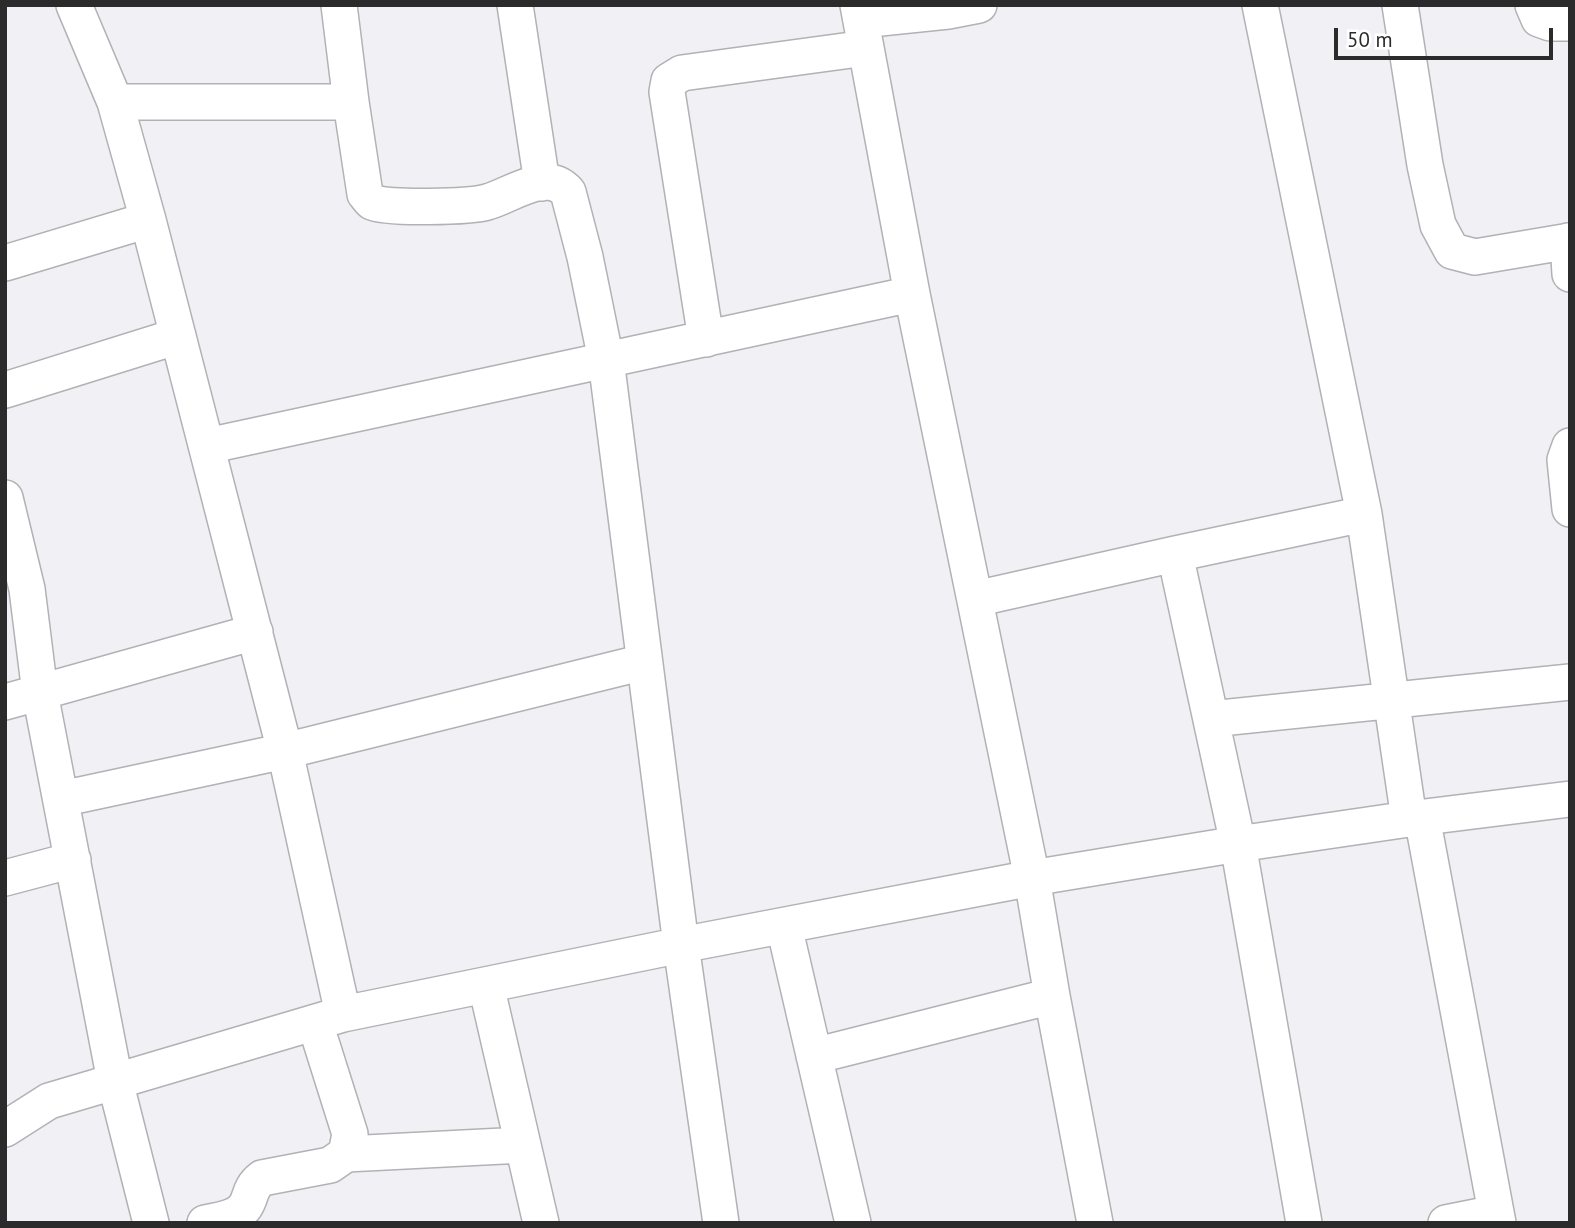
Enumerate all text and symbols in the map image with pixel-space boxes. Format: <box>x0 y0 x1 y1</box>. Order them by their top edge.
scale bar <box>1337 14 1556 58</box>
text: 50 m <box>1347 26 1393 53</box>

